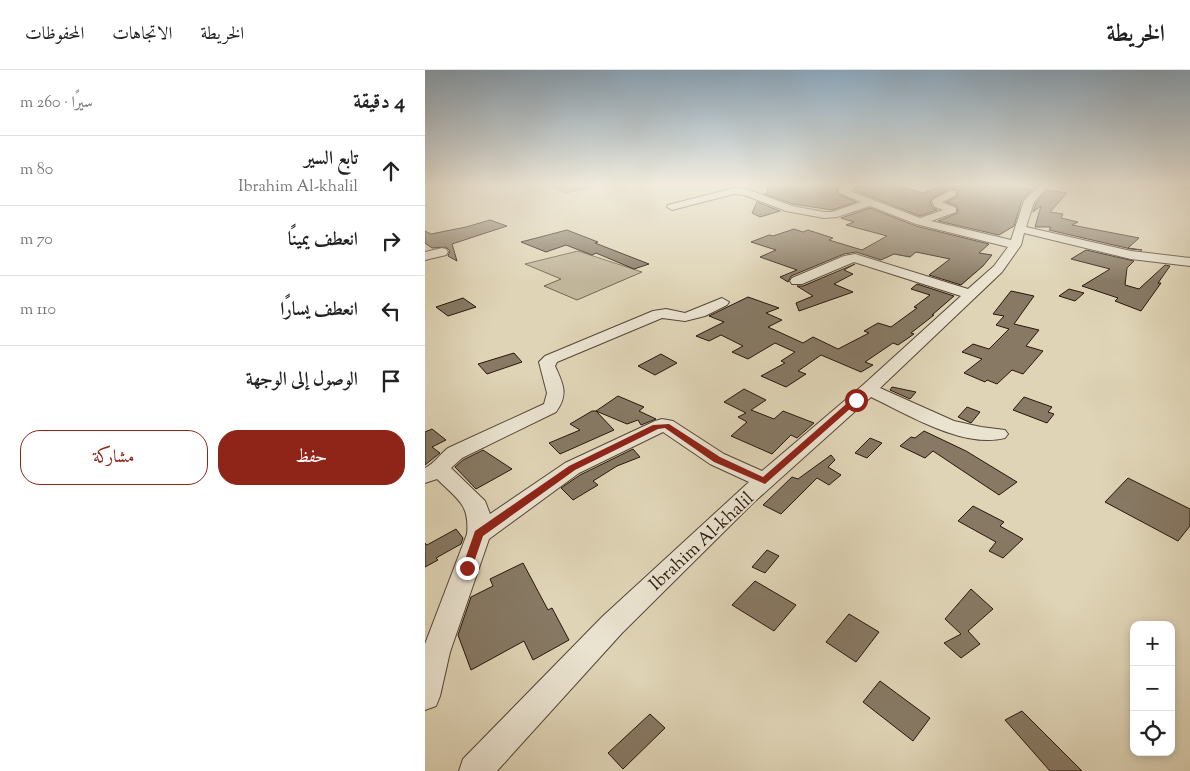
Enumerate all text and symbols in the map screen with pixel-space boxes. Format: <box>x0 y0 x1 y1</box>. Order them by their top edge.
text: الخريطة <box>1107 18 1165 52</box>
text: المحفوظات <box>25 22 84 48</box>
text: الاتجاهات <box>112 22 172 48</box>
text: الخريطة <box>200 22 244 48</box>
text: 4 دقيقة <box>353 88 405 118</box>
text: سيرًا · 260 m <box>20 92 93 115</box>
text: تابع السير <box>304 146 358 173</box>
icon: ahead <box>377 157 405 185</box>
text: 80 m <box>20 159 53 182</box>
text: Ibrahim Al-khalil <box>238 176 358 199</box>
text: انعطف يمينًا <box>288 227 358 254</box>
icon: right <box>377 227 405 255</box>
text: 70 m <box>20 229 53 252</box>
text: انعطف يسارًا <box>280 297 358 324</box>
icon: left <box>377 297 405 325</box>
text: 110 m <box>20 299 56 322</box>
text: الوصول إلى الوجهة <box>246 367 358 394</box>
icon: arrive <box>377 367 405 395</box>
route start <box>845 389 868 412</box>
button: مشاركة <box>20 430 208 485</box>
button: حفظ <box>218 430 405 485</box>
street label: Ibrahim Al-khalil <box>644 487 761 598</box>
route end <box>456 557 479 580</box>
map controls <box>1130 621 1175 756</box>
button: + <box>1130 621 1175 666</box>
button: − <box>1130 666 1175 711</box>
button: locate <box>1130 711 1175 756</box>

